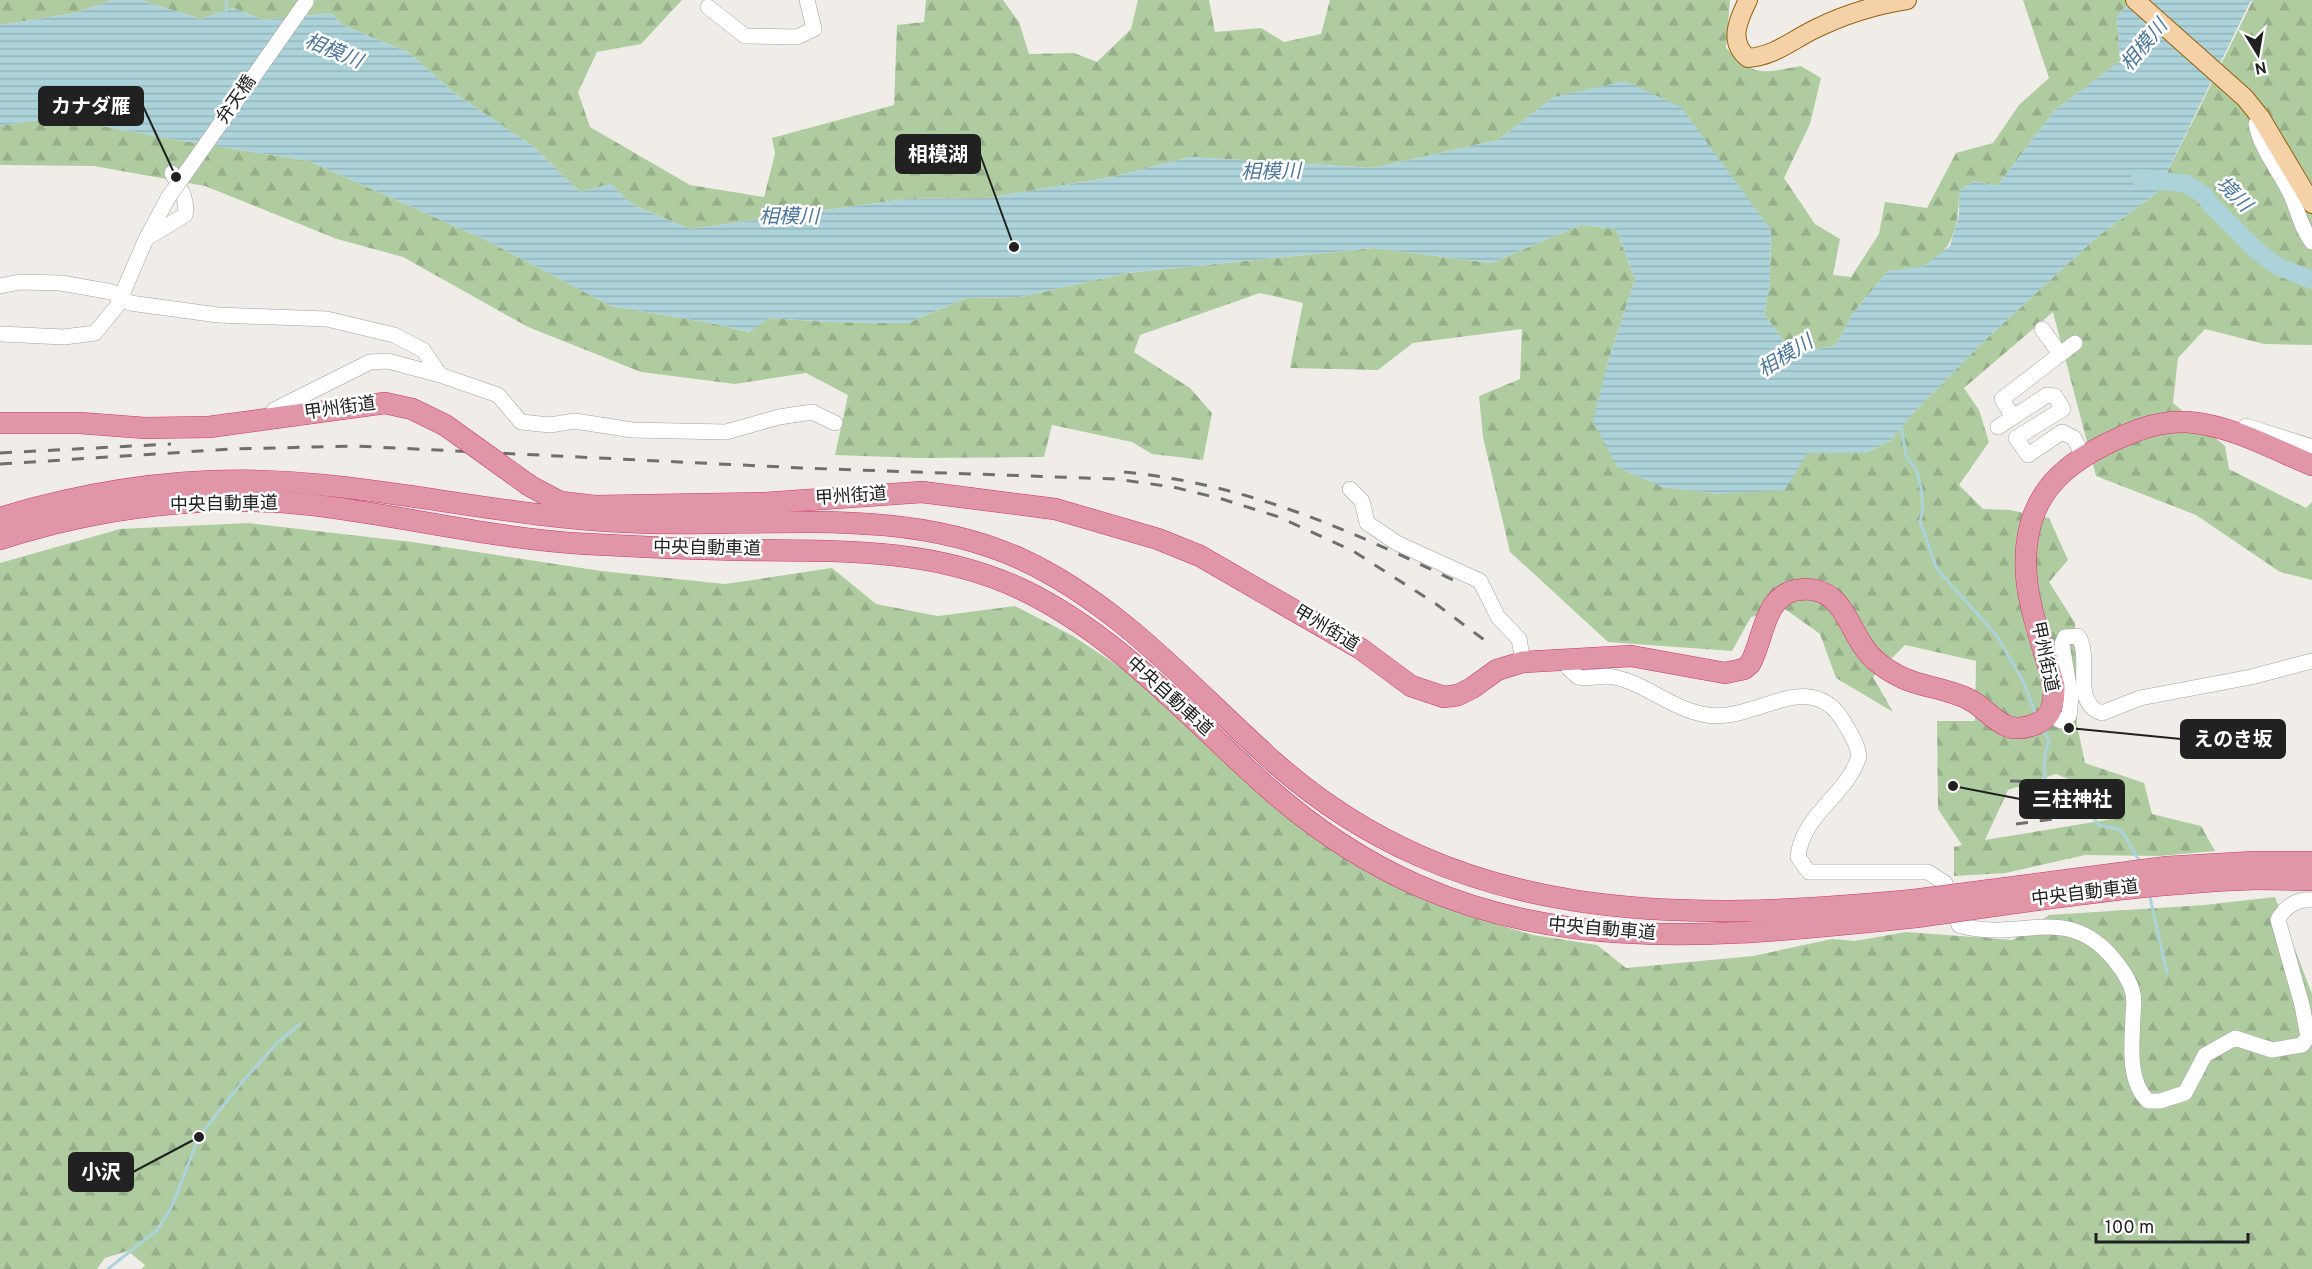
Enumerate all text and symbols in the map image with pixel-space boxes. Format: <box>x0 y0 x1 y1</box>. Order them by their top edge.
water label: 相模川 <box>2116 13 2176 77</box>
north arrow <box>2228 24 2288 84</box>
water label: 相模川 <box>300 29 368 76</box>
text: N <box>2253 56 2268 78</box>
street label: 弁天橋 <box>212 71 262 129</box>
callout: カナダ雁 <box>39 87 143 125</box>
text: カナダ雁 <box>51 95 131 121</box>
callout: 相模湖 <box>896 135 980 173</box>
text: 相模湖 <box>908 143 968 169</box>
water label: 相模川 <box>1241 159 1303 187</box>
water label: 境川 <box>2210 172 2258 220</box>
water label: 相模川 <box>759 205 821 231</box>
water label: 相模川 <box>1754 329 1820 384</box>
street label: 甲州街道 <box>303 393 377 425</box>
street label: 甲州街道 <box>814 483 888 511</box>
street label: 中央自動車道 <box>170 493 278 517</box>
street label: 中央自動車道 <box>653 537 761 561</box>
street label: 甲州街道 <box>1289 601 1363 657</box>
street label: 甲州街道 <box>2025 619 2063 695</box>
street label: 中央自動車道 <box>1121 652 1217 742</box>
callout: えのき坂 <box>2181 720 2285 758</box>
text: えのき坂 <box>2193 728 2273 754</box>
callout: 三柱神社 <box>2020 780 2124 818</box>
text: 三柱神社 <box>2032 788 2112 814</box>
street label: 中央自動車道 <box>2030 876 2140 912</box>
street label: 中央自動車道 <box>1547 914 1657 946</box>
callout: 小沢 <box>69 1153 133 1191</box>
text: 小沢 <box>81 1161 121 1187</box>
scale bar <box>2096 1206 2248 1244</box>
text: 100 m <box>2105 1217 2154 1240</box>

